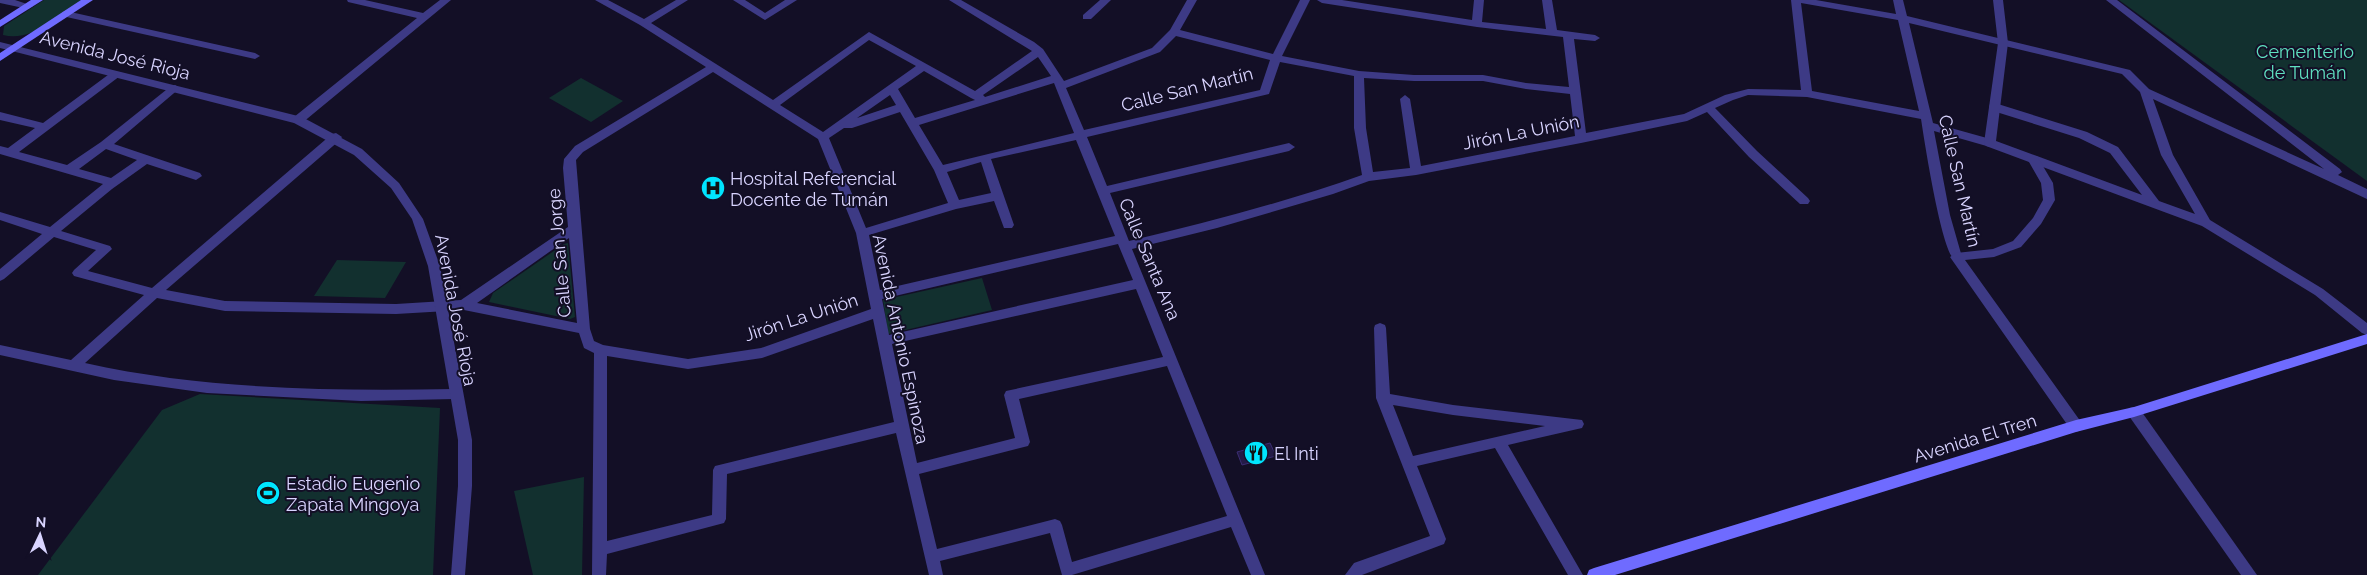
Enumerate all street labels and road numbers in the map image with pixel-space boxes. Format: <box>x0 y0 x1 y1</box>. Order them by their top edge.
street label: Avenida José Rioja <box>38 26 192 84</box>
street label: Calle San Martín <box>1119 62 1255 116</box>
street label: Jirón La Unión <box>1461 110 1581 154</box>
street label: Calle San Martín <box>1935 113 1985 249</box>
street label: Calle San Jorge <box>543 187 575 318</box>
street label: Calle Santa Ana <box>1115 195 1185 323</box>
street label: Avenida José Rioja <box>431 232 481 388</box>
street label: Avenida Antonio Espinoza <box>868 232 934 446</box>
street label: Jirón La Unión <box>741 289 861 345</box>
street label: Avenida El Tren <box>1911 409 2039 467</box>

